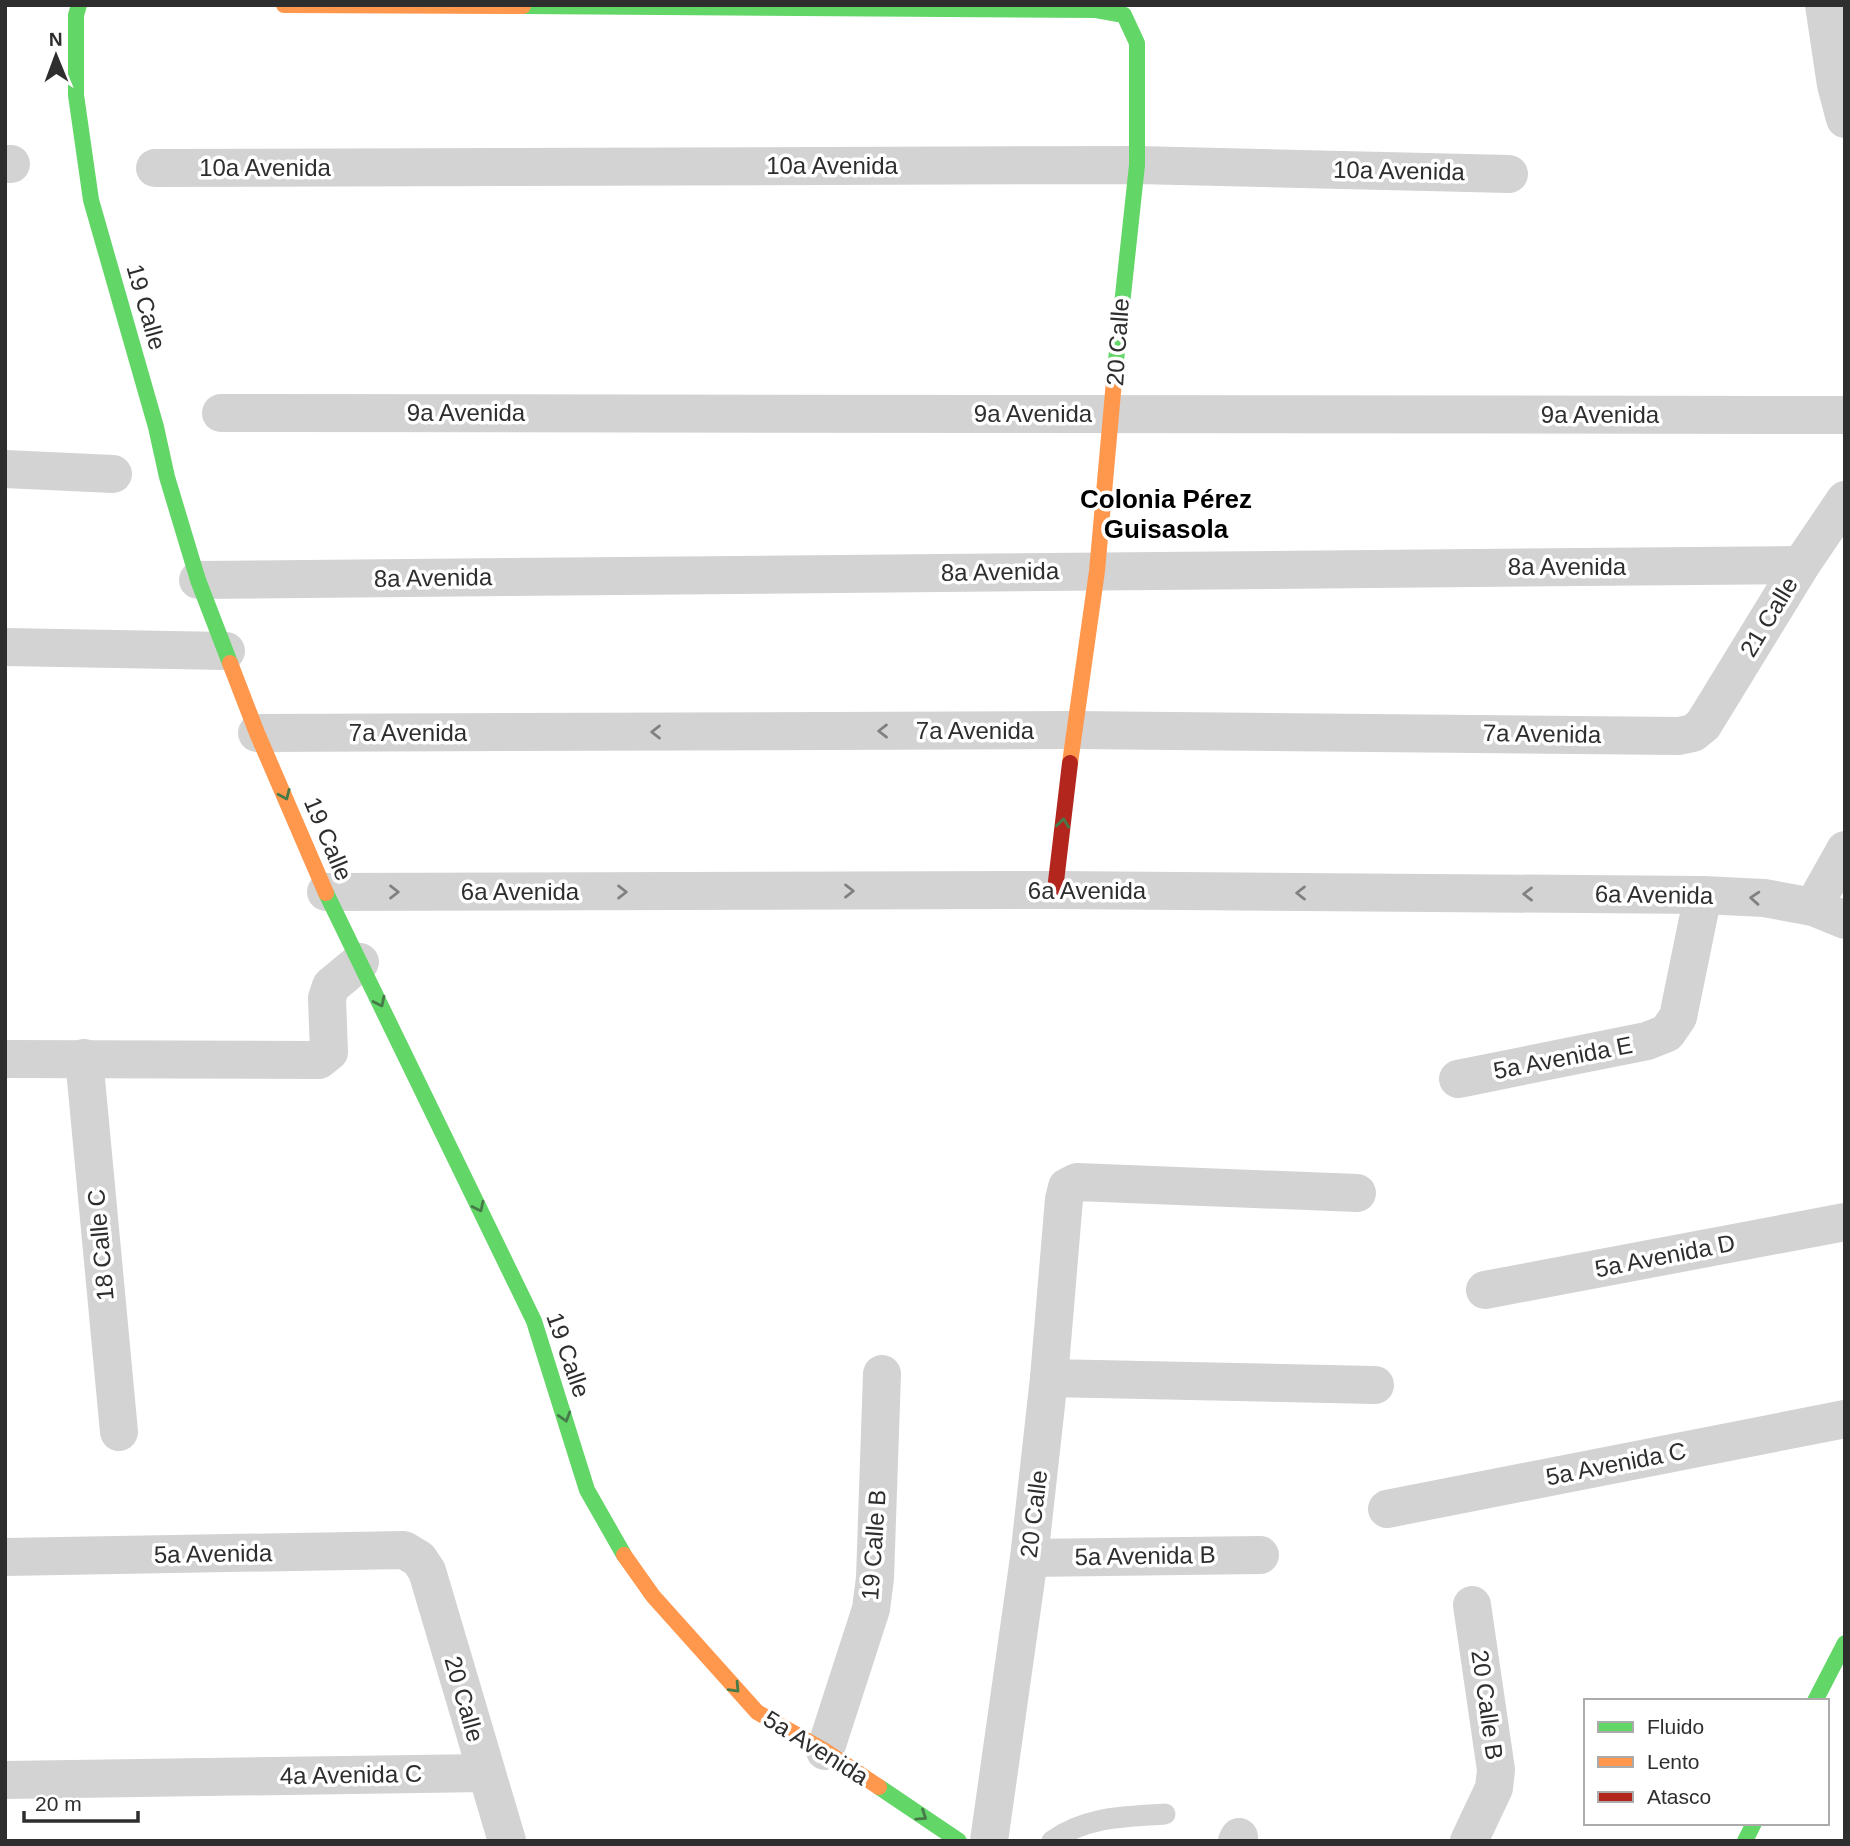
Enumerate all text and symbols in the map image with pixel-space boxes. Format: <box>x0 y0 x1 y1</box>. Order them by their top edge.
north arrow <box>21 21 91 91</box>
text: N <box>49 29 63 50</box>
street label: 10a Avenida <box>766 152 898 179</box>
street label: 10a Avenida <box>199 154 331 181</box>
street label: 10a Avenida <box>1333 156 1466 185</box>
street label: 19 Calle <box>121 261 172 353</box>
street label: 20 Calle <box>1101 297 1134 387</box>
street label: 9a Avenida <box>407 399 526 426</box>
street label: 9a Avenida <box>974 400 1093 427</box>
street label: 9a Avenida <box>1541 401 1660 428</box>
district label: Colonia Pérez Guisasola <box>1080 484 1252 544</box>
street label: 8a Avenida <box>1508 553 1627 580</box>
street label: 8a Avenida <box>941 557 1060 586</box>
street label: 8a Avenida <box>374 563 493 592</box>
street label: 21 Calle <box>1734 572 1803 661</box>
street label: 7a Avenida <box>916 717 1035 744</box>
street label: 7a Avenida <box>349 719 468 746</box>
street label: 7a Avenida <box>1483 719 1602 748</box>
one-way arrow <box>878 723 888 739</box>
one-way arrow <box>650 724 661 740</box>
one-way arrow <box>277 788 291 801</box>
street label: 19 Calle <box>299 793 358 885</box>
one-way arrow <box>1056 817 1071 829</box>
street label: 6a Avenida <box>1028 877 1147 904</box>
street label: 6a Avenida <box>461 878 580 905</box>
street label: 6a Avenida <box>1595 880 1714 909</box>
one-way arrow <box>845 883 855 899</box>
one-way arrow <box>390 884 400 900</box>
one-way arrow <box>617 884 628 900</box>
one-way arrow <box>1295 885 1305 901</box>
one-way arrow <box>1522 886 1533 902</box>
one-way arrow <box>1750 891 1761 906</box>
one-way arrow <box>371 995 385 1007</box>
street label: 5a Avenida E <box>1491 1031 1635 1084</box>
street label: 18 Calle C <box>82 1188 119 1302</box>
one-way arrow <box>470 1200 484 1212</box>
street label: 5a Avenida D <box>1592 1229 1737 1282</box>
street label: 19 Calle <box>541 1309 596 1401</box>
one-way arrow <box>556 1411 571 1423</box>
street label: 5a Avenida C <box>1543 1437 1688 1490</box>
street label: 20 Calle <box>1015 1469 1052 1559</box>
street label: 19 Calle B <box>856 1489 891 1601</box>
street label: 5a Avenida <box>154 1539 273 1568</box>
street label: 5a Avenida B <box>1074 1541 1216 1570</box>
street label: 20 Calle B <box>1466 1648 1509 1762</box>
street label: 20 Calle <box>439 1653 490 1745</box>
one-way arrow <box>727 1680 739 1693</box>
legend <box>1584 1699 1829 1825</box>
street label: 5a Avenida <box>759 1705 874 1791</box>
text: Fluido <box>1647 1715 1704 1738</box>
text: Lento <box>1647 1750 1700 1773</box>
street label: 4a Avenida C <box>280 1760 422 1789</box>
scale bar <box>24 1780 138 1824</box>
text: Atasco <box>1647 1785 1711 1808</box>
text: 20 m <box>35 1792 82 1815</box>
one-way arrow <box>914 1808 927 1821</box>

